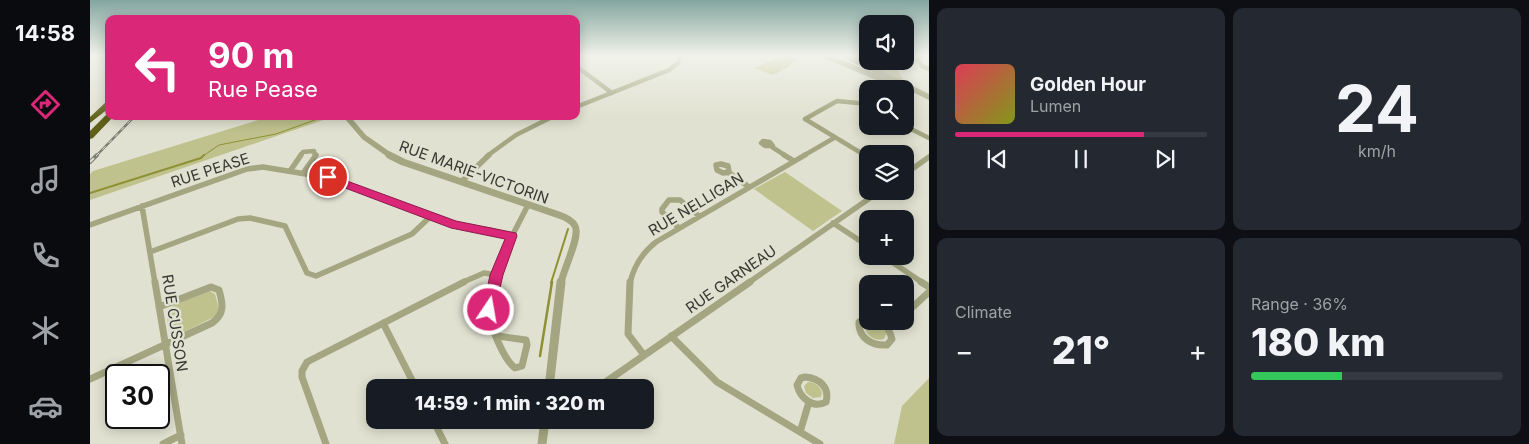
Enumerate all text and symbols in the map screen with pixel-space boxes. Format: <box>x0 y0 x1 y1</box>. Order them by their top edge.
map controls <box>859 15 914 330</box>
button: sound <box>859 15 914 70</box>
text: 14:58 <box>15 20 75 46</box>
text: 90 m <box>208 34 295 76</box>
icon: left <box>125 35 190 100</box>
text: 24 <box>1335 69 1419 148</box>
text: Golden Hour <box>1030 73 1146 96</box>
text: Rue Pease <box>208 76 318 102</box>
button: search <box>859 80 914 135</box>
icon: directions <box>28 87 63 122</box>
text: Lumen <box>1030 96 1081 116</box>
street label: RUE MARIE-VICTORIN <box>397 136 551 208</box>
text: km/h <box>1358 141 1396 161</box>
button: layers <box>859 145 914 200</box>
icon: previous <box>983 145 1011 173</box>
icon: pause <box>1067 145 1095 173</box>
icon: next <box>1151 145 1179 173</box>
street label: RUE PEASE <box>168 148 252 192</box>
pin <box>307 156 349 198</box>
icon: music <box>28 162 63 197</box>
icon: arrive <box>314 163 342 191</box>
street label: RUE NELLIGAN <box>645 168 747 240</box>
button: + <box>859 210 914 265</box>
icon: phone <box>28 238 63 273</box>
street label: RUE GARNEAU <box>682 241 780 317</box>
street label: RUE CUSSON <box>158 273 192 373</box>
button: − <box>859 275 914 330</box>
position arrow <box>462 283 514 335</box>
text: Range · 36% <box>1251 294 1348 314</box>
text: Climate <box>955 302 1012 322</box>
icon: climate <box>28 313 63 348</box>
text: 180 km <box>1251 319 1385 365</box>
text: 21° <box>1052 327 1110 373</box>
text: − <box>955 334 974 368</box>
text: + <box>1188 334 1207 368</box>
speed limit sign: 30 <box>105 364 170 429</box>
icon: car <box>28 389 63 424</box>
text: 14:59 · 1 min · 320 m <box>415 392 605 415</box>

